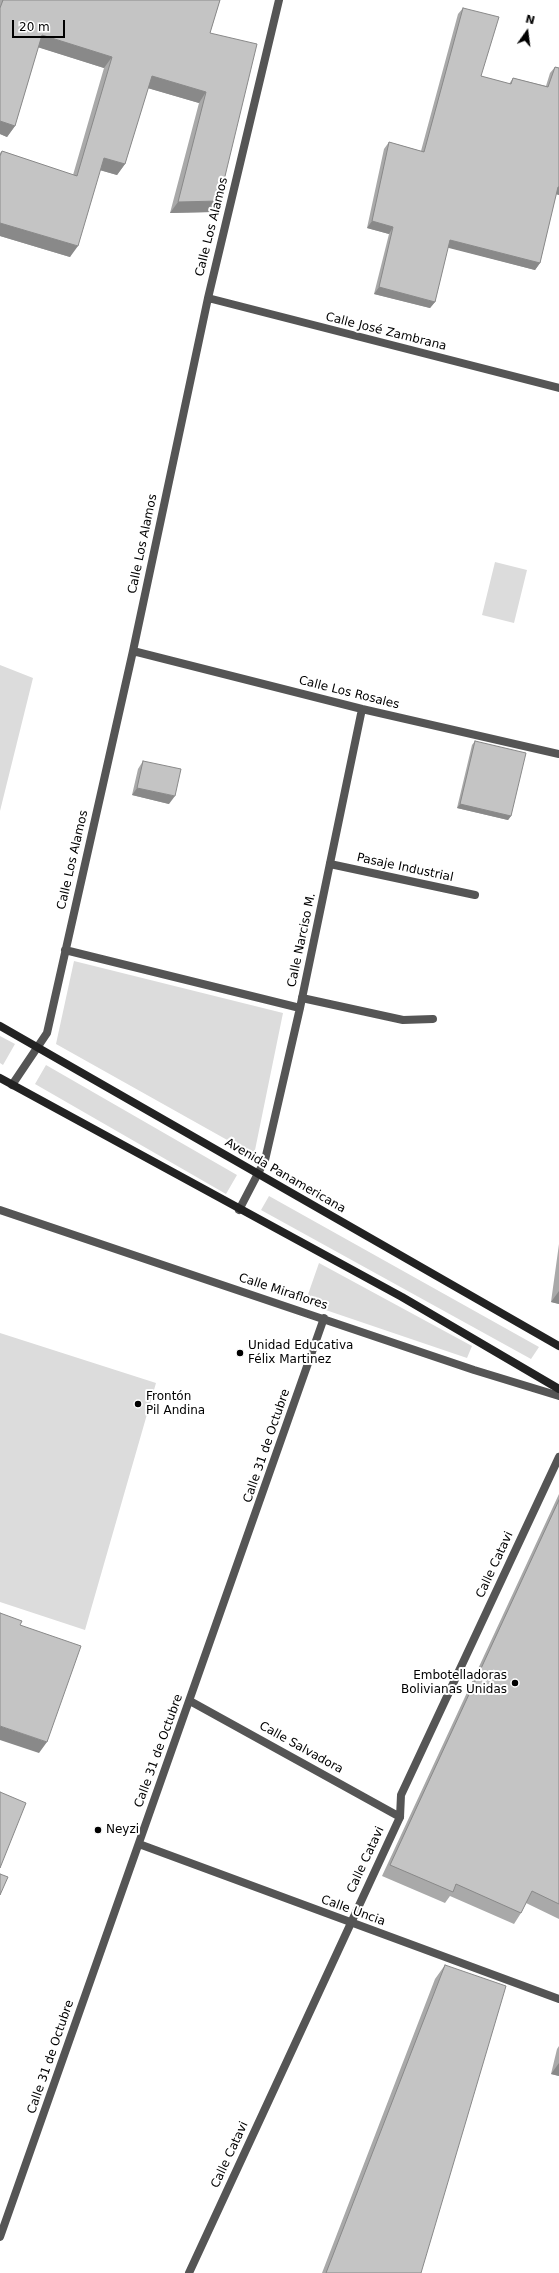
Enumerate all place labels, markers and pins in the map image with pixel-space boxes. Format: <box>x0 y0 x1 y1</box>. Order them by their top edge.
place label: Unidad Educativa Félix Martinez <box>248 1339 353 1367</box>
marker: Unidad Educativa Félix Martinez <box>235 1348 245 1358</box>
place label: Frontón Pil Andina <box>146 1390 205 1418</box>
marker: Frontón Pil Andina <box>133 1399 143 1409</box>
place label: Embotelladoras Bolivianas Unidas <box>401 1669 507 1697</box>
marker: Embotelladoras Bolivianas Unidas <box>510 1678 520 1688</box>
place label: Neyzi <box>106 1823 139 1837</box>
marker: Neyzi <box>93 1825 103 1835</box>

